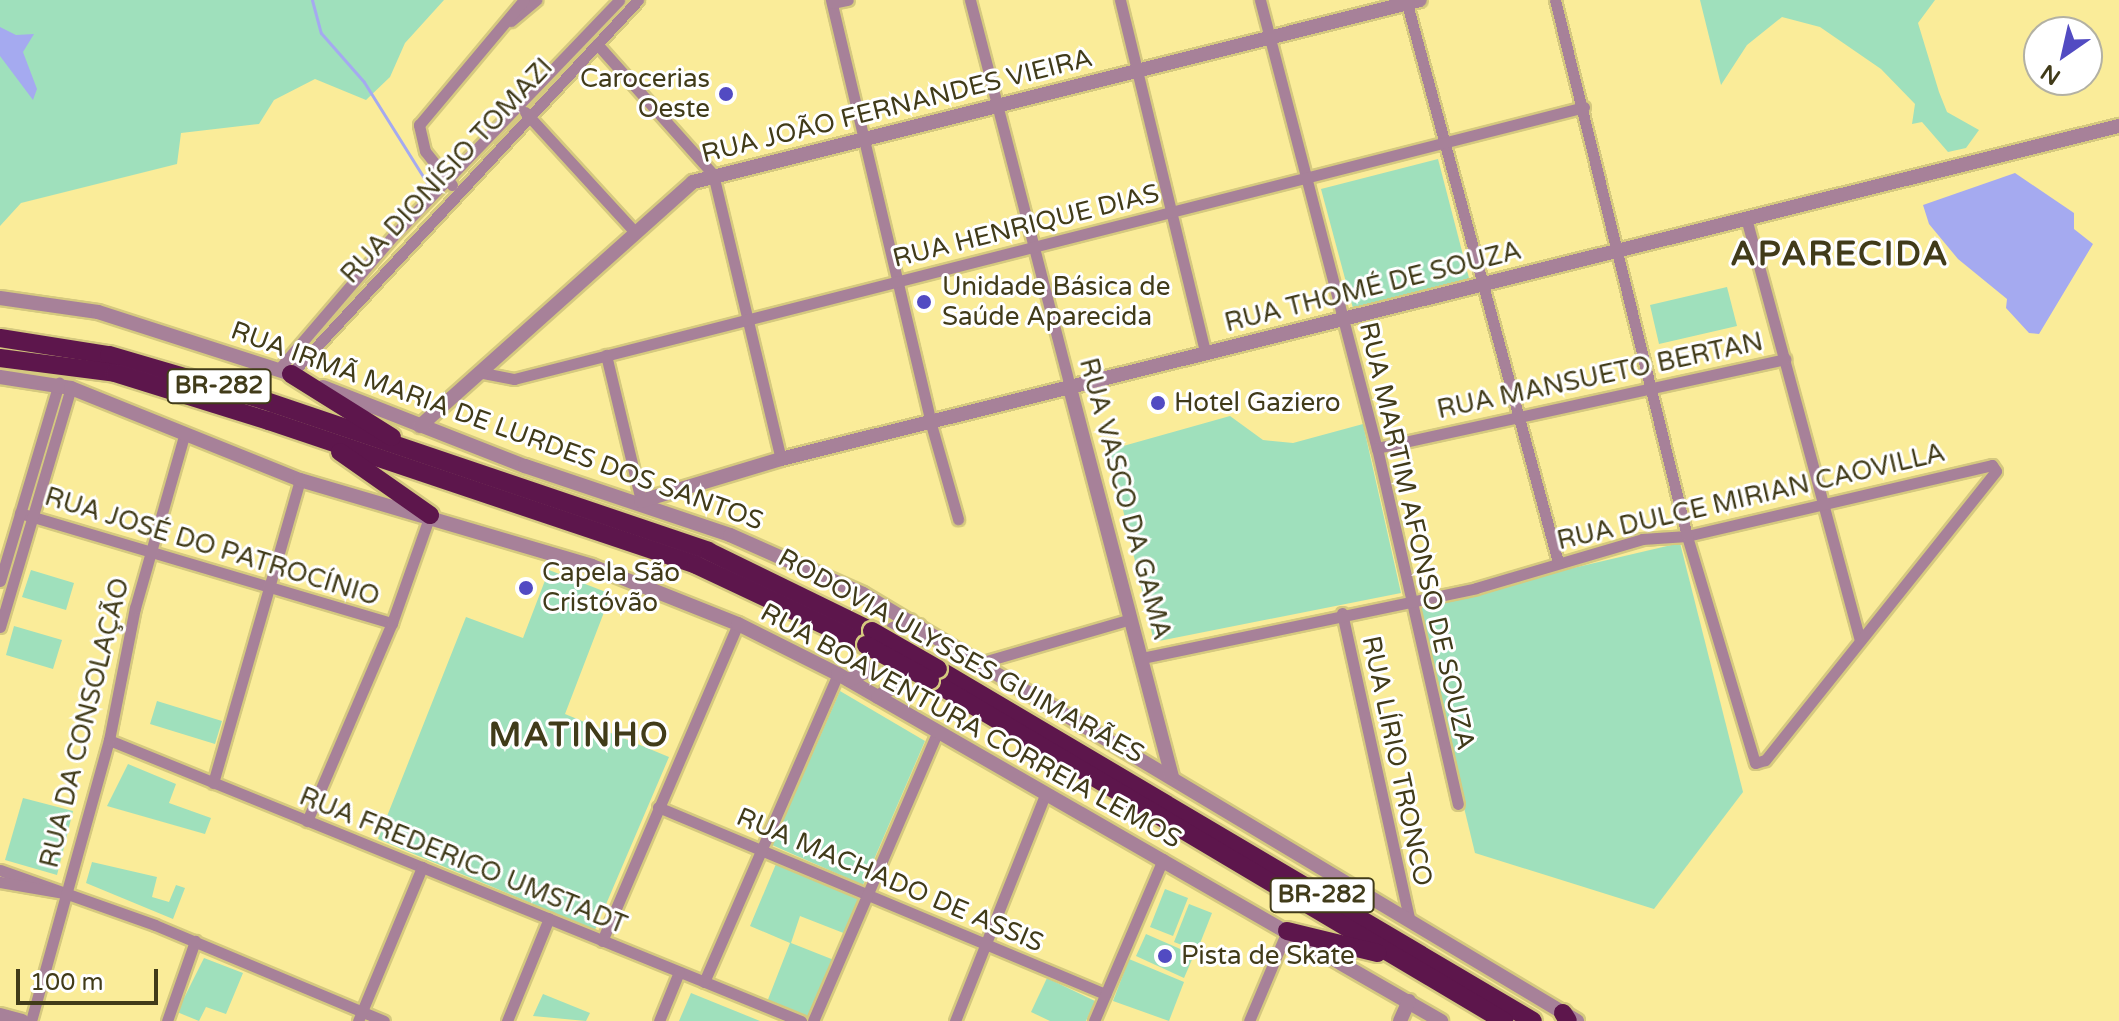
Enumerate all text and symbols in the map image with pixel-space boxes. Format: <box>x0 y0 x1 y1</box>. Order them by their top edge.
north arrow <box>2023 16 2103 96</box>
street label: RUA JOÃO FERNANDES VIEIRA <box>698 42 1096 170</box>
street label: RUA DIONÍSIO TOMAZI <box>335 52 559 290</box>
text: N <box>2036 59 2065 90</box>
place label: Carocerias Oeste <box>580 63 710 124</box>
marker: Carocerias Oeste <box>717 85 735 103</box>
street label: RUA HENRIQUE DIAS <box>890 178 1162 274</box>
street label: RUA THOMÉ DE SOUZA <box>1221 235 1525 339</box>
district label: APARECIDA <box>1730 235 1950 275</box>
place label: Unidade Básica de Saúde Aparecida <box>942 271 1170 332</box>
marker: Unidade Básica de Saúde Aparecida <box>913 291 935 313</box>
street label: RUA IRMÃ MARIA DE LURDES DOS SANTOS <box>227 315 767 537</box>
street label: RUA MARTIM AFONSO DE SOUZA <box>1353 319 1481 753</box>
street label: RUA MANSUETO BERTAN <box>1434 326 1766 426</box>
street label: RUA VASCO DA GAMA <box>1072 355 1178 643</box>
road number: BR-282 <box>165 366 273 406</box>
place label: Hotel Gaziero <box>1174 387 1340 419</box>
marker: Hotel Gaziero <box>1149 394 1167 412</box>
street label: RUA DULCE MIRIAN CAOVILLA <box>1554 437 1948 557</box>
street label: RUA JOSÉ DO PATROCÍNIO <box>41 481 383 613</box>
street label: RODOVIA ULYSSES GUIMARÃES <box>773 542 1149 770</box>
place label: Capela São Cristóvão <box>542 557 680 618</box>
street label: RUA DA CONSOLAÇÃO <box>34 575 136 871</box>
marker: Capela São Cristóvão <box>517 579 535 597</box>
street label: RUA BOAVENTURA CORREIA LEMOS <box>755 597 1187 855</box>
street label: RUA LÍRIO TRONCO <box>1355 633 1439 889</box>
district label: MATINHO <box>488 716 670 756</box>
street label: RUA FREDERICO UMSTADT <box>295 781 631 941</box>
street label: RUA MACHADO DE ASSIS <box>732 801 1048 959</box>
road number: BR-282 <box>1268 875 1376 915</box>
place label: Pista de Skate <box>1181 940 1355 972</box>
marker: Pista de Skate <box>1156 947 1174 965</box>
scale bar <box>20 953 162 1003</box>
text: 100 m <box>30 968 104 997</box>

